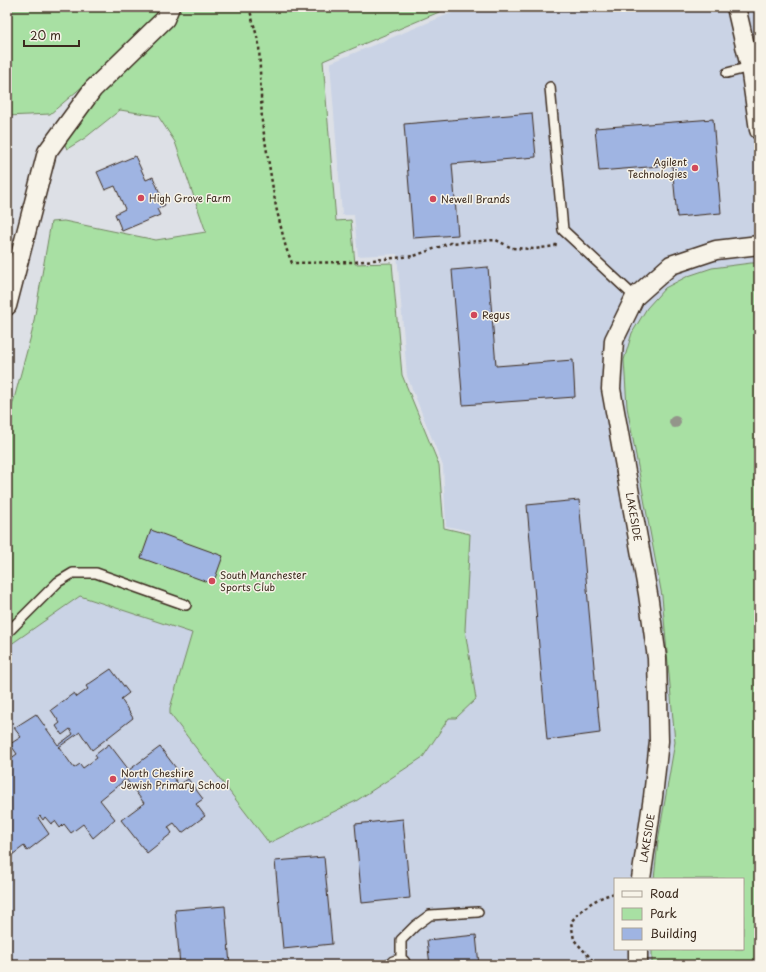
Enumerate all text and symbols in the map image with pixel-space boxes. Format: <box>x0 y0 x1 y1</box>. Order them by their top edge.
scale bar <box>24 22 79 48</box>
text: 20 m <box>30 26 61 44</box>
place label: Agilent Technologies <box>628 154 687 181</box>
marker: Agilent Technologies <box>690 163 700 173</box>
place label: High Grove Farm <box>149 190 231 205</box>
place label: Newell Brands <box>441 191 510 206</box>
marker: High Grove Farm <box>136 193 146 203</box>
marker: Newell Brands <box>428 194 438 204</box>
place label: Regus <box>482 307 510 322</box>
marker: Regus <box>469 310 479 320</box>
street label: LAKESIDE <box>623 491 646 543</box>
place label: South Manchester Sports Club <box>220 567 307 594</box>
marker: South Manchester Sports Club <box>207 576 217 586</box>
place label: North Cheshire Jewish Primary School <box>121 765 229 792</box>
marker: North Cheshire Jewish Primary School <box>108 774 118 784</box>
street label: LAKESIDE <box>635 812 658 864</box>
legend <box>614 878 744 950</box>
text: Road <box>650 884 679 902</box>
text: Park <box>650 904 677 922</box>
text: Building <box>650 924 697 942</box>

